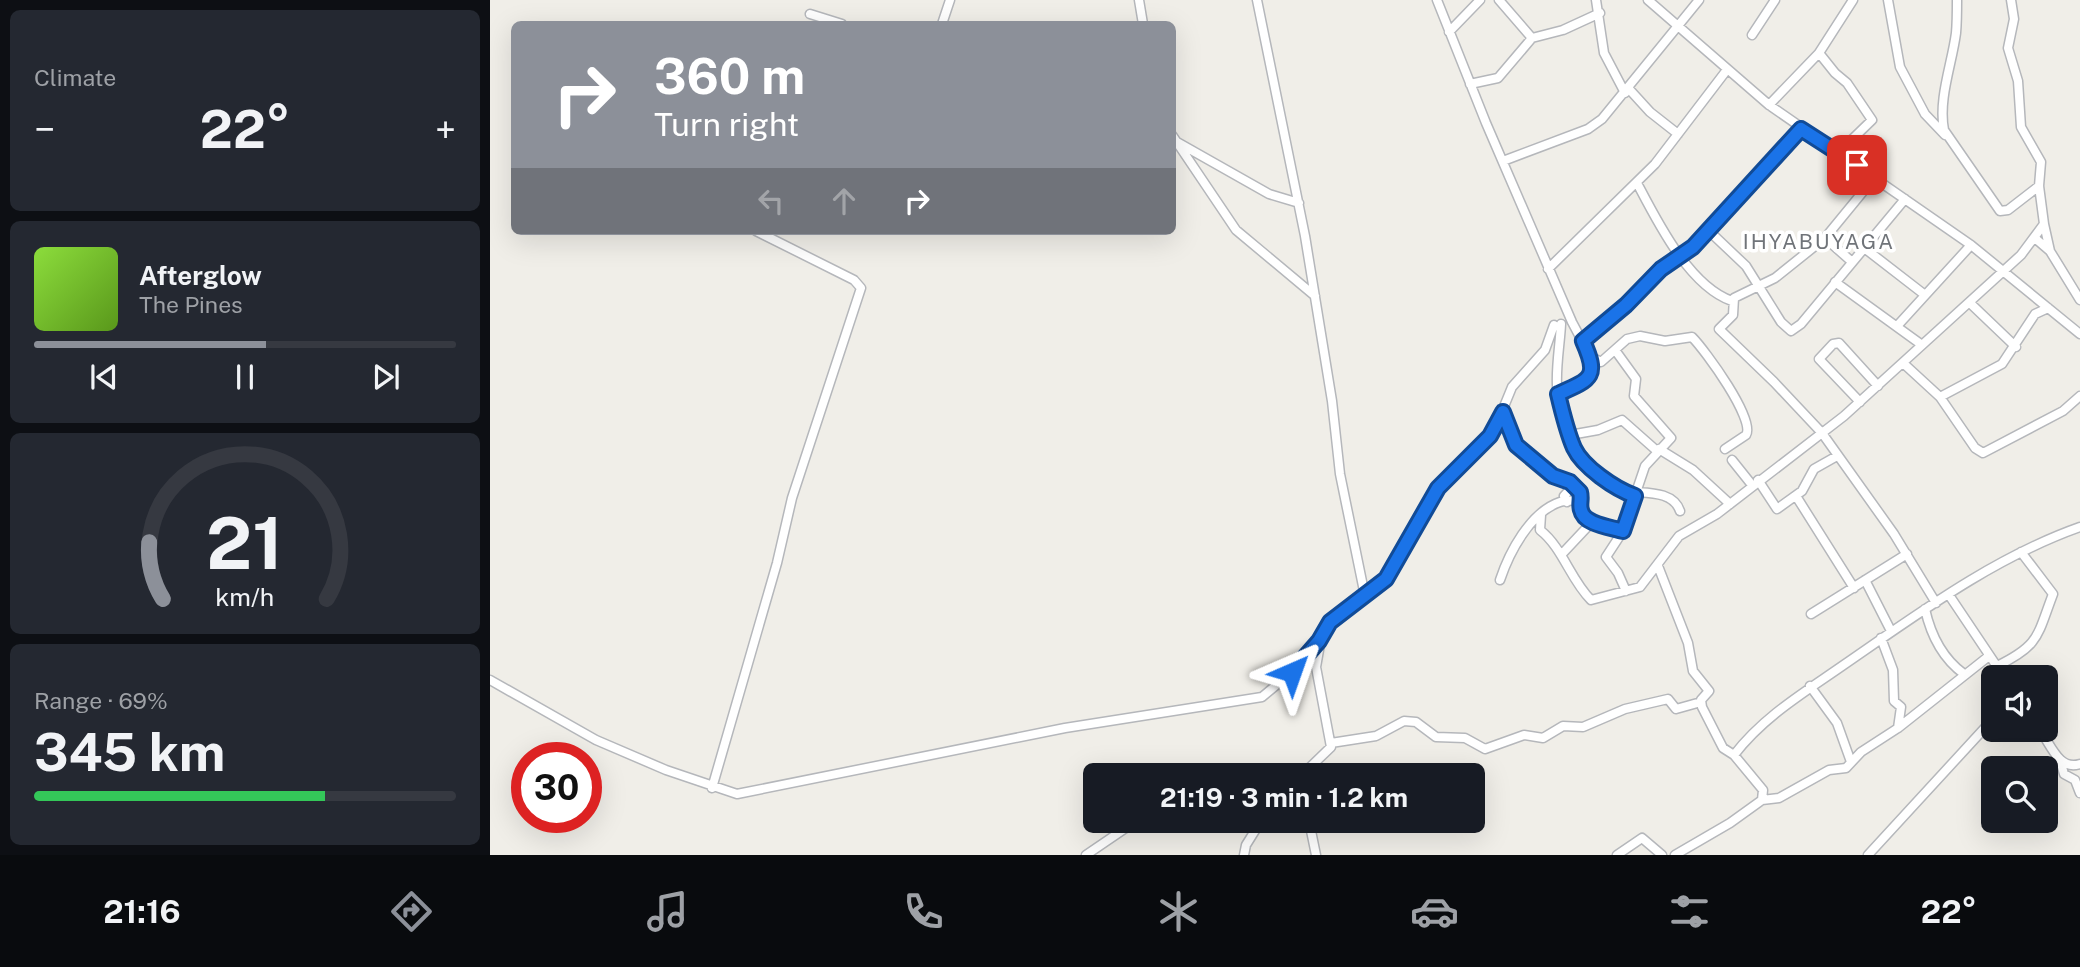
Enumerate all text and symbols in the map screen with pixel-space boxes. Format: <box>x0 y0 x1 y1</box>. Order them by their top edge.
text: 360 m <box>654 47 805 105</box>
icon: right <box>539 49 630 140</box>
text: Climate <box>34 64 116 91</box>
text: 22° <box>200 99 290 160</box>
text: Turn right <box>654 106 799 143</box>
text: − <box>34 107 55 152</box>
text: + <box>435 107 456 152</box>
pin <box>1827 135 1887 195</box>
icon: arrive <box>1838 146 1876 184</box>
icon: left <box>752 182 790 220</box>
icon: ahead <box>825 182 863 220</box>
icon: right <box>898 182 936 220</box>
district label: IHYABUYAGA <box>1743 229 1895 254</box>
text: Afterglow <box>139 260 262 291</box>
text: The Pines <box>139 291 243 318</box>
icon: previous <box>85 358 123 396</box>
icon: pause <box>226 358 264 396</box>
icon: next <box>367 358 405 396</box>
text: 21 <box>206 501 284 586</box>
text: km/h <box>216 582 274 612</box>
position arrow <box>1255 635 1329 709</box>
map controls <box>1981 665 2058 833</box>
button: sound <box>1981 665 2058 742</box>
text: Range · 69% <box>34 687 168 714</box>
text: 345 km <box>34 722 225 783</box>
speed limit sign: 30 <box>511 742 602 833</box>
button: search <box>1981 756 2058 833</box>
text: 21:19 · 3 min · 1.2 km <box>1160 782 1408 813</box>
icon: directions <box>387 887 436 936</box>
icon: music <box>643 887 692 936</box>
icon: phone <box>899 887 948 936</box>
icon: climate <box>1154 887 1203 936</box>
icon: car <box>1410 887 1459 936</box>
icon: filters <box>1665 887 1714 936</box>
text: 21:16 <box>103 893 181 930</box>
text: 22° <box>1921 893 1977 930</box>

